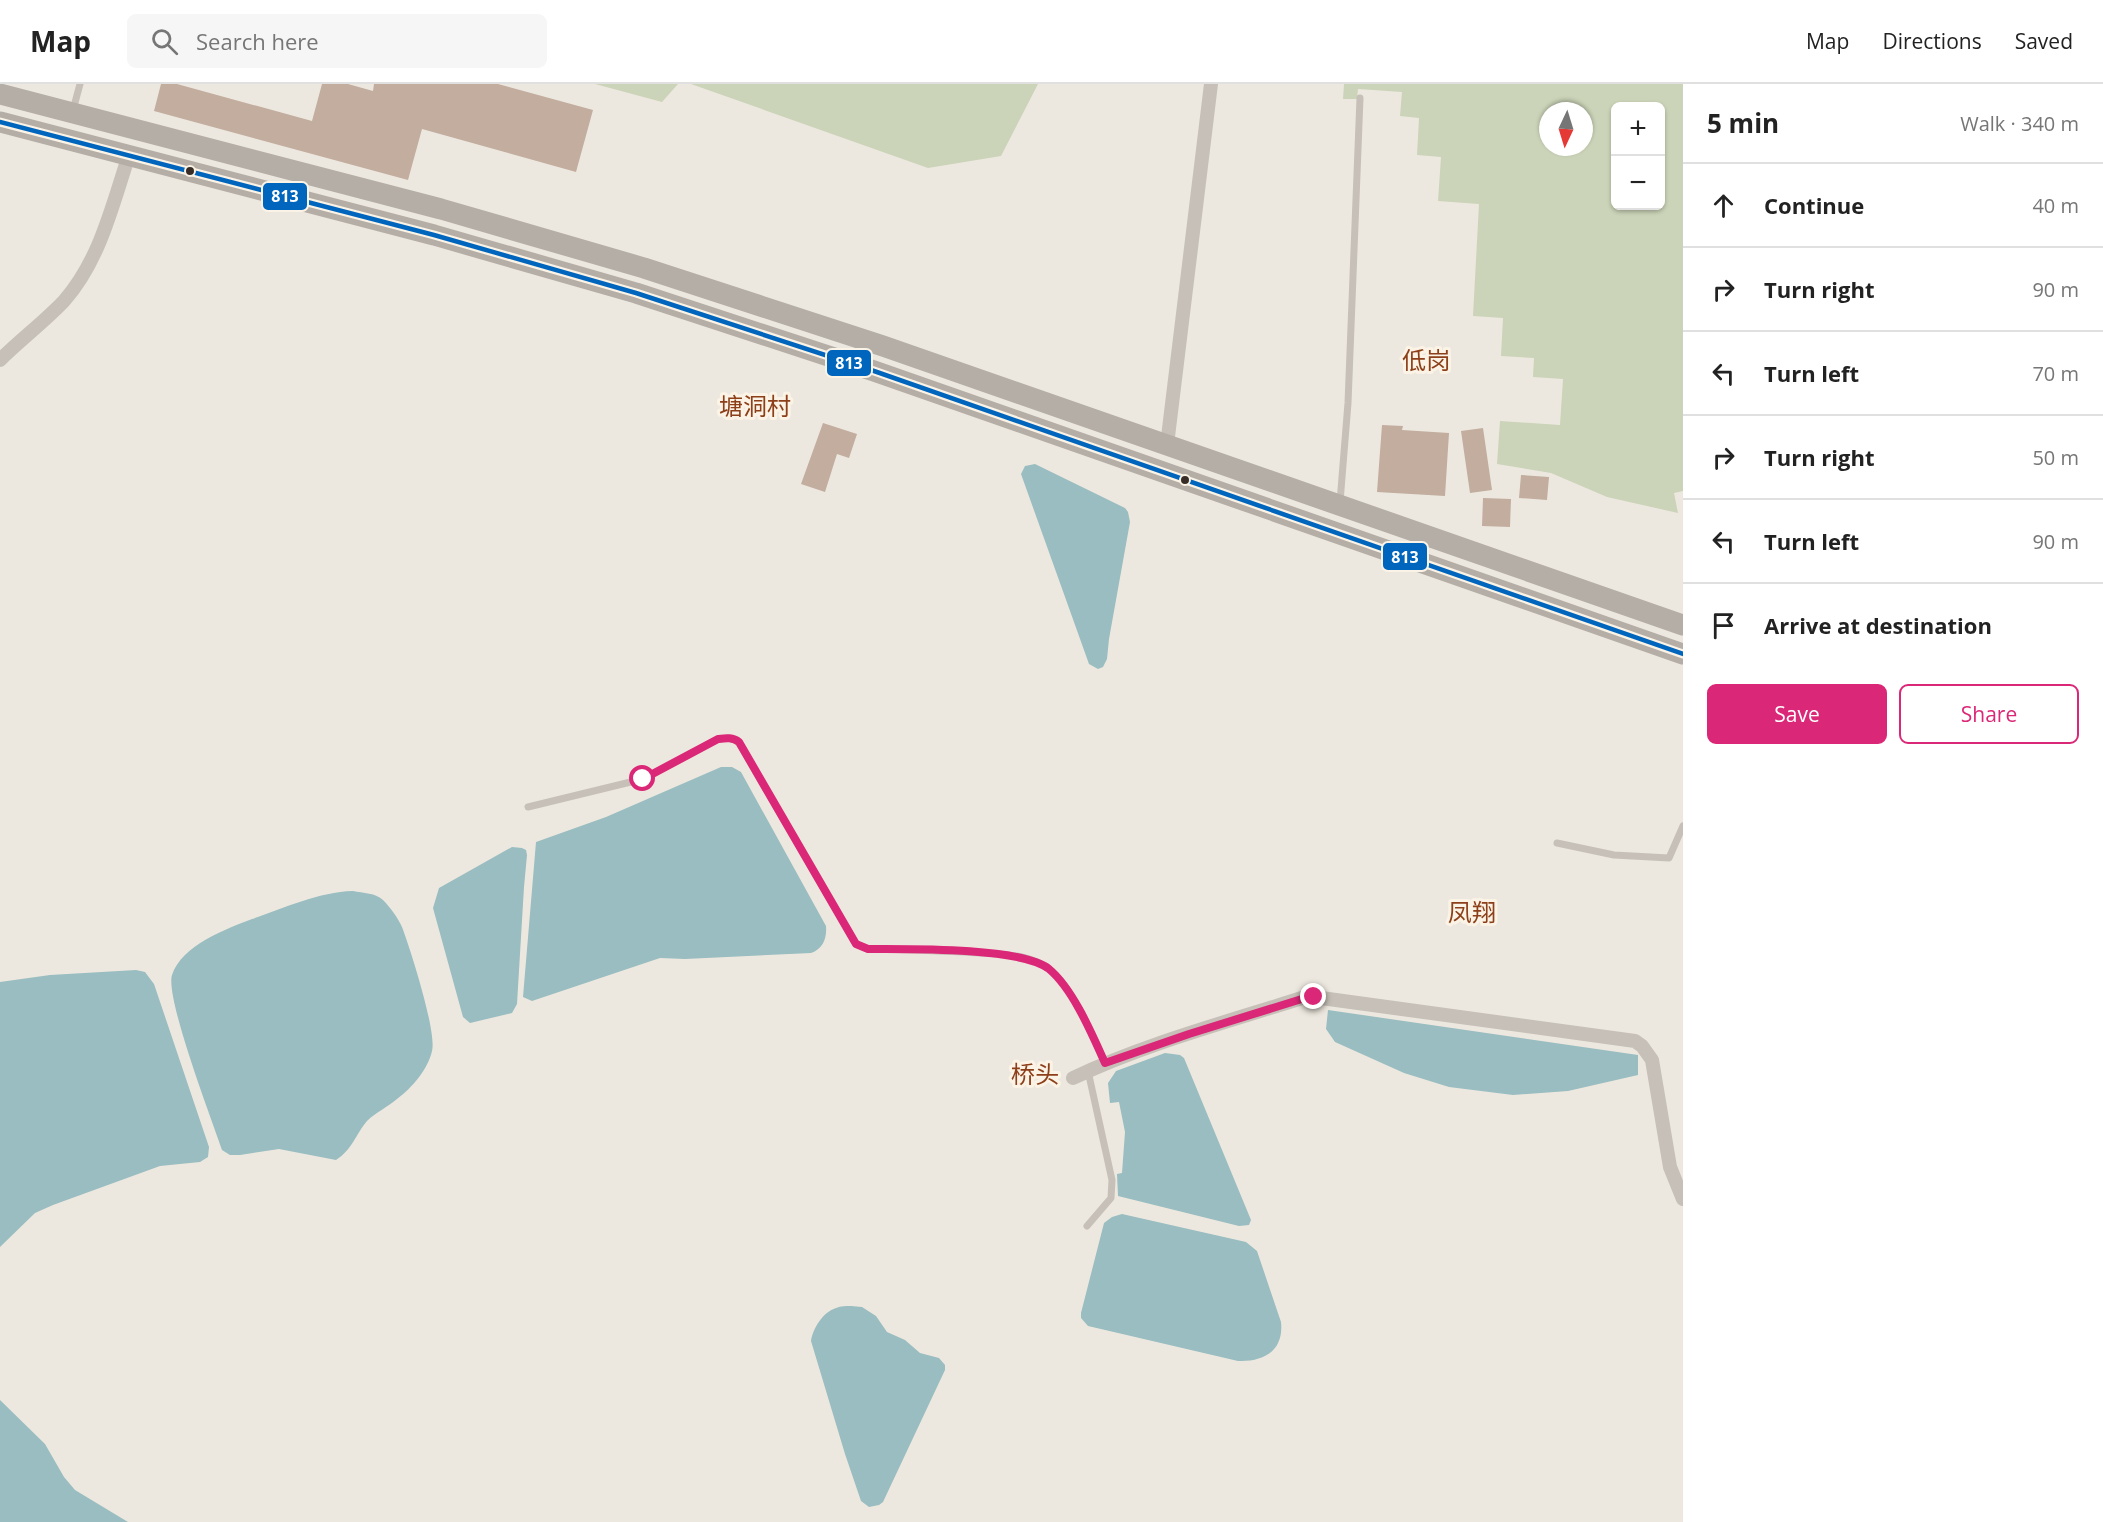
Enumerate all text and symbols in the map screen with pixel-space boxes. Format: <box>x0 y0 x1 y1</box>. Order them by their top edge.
search box <box>127 14 547 68</box>
text: Map <box>30 22 91 60</box>
icon: search <box>148 25 181 58</box>
text: Search here <box>196 26 319 56</box>
text: Map <box>1806 27 1849 55</box>
text: Directions <box>1882 27 1982 55</box>
text: Saved <box>2015 27 2073 55</box>
north arrow <box>1539 102 1593 156</box>
map controls <box>1611 102 1665 210</box>
button: + <box>1611 102 1665 156</box>
text: 5 min <box>1707 105 1779 141</box>
text: Walk · 340 m <box>1960 110 2079 137</box>
button: − <box>1611 156 1665 210</box>
unlabelled marker <box>184 165 196 177</box>
line badge: 813 <box>262 182 308 211</box>
text: 813 <box>271 185 299 207</box>
icon: ahead <box>1707 189 1740 222</box>
text: Continue <box>1764 190 1864 220</box>
text: 40 m <box>2032 192 2079 219</box>
icon: right <box>1707 273 1740 306</box>
text: Turn right <box>1764 274 1875 304</box>
text: 90 m <box>2032 276 2079 303</box>
district label: 低岗 <box>1402 343 1450 376</box>
line badge: 813 <box>826 349 872 377</box>
text: 813 <box>835 352 863 374</box>
icon: left <box>1707 357 1740 390</box>
text: Turn left <box>1764 358 1859 388</box>
text: 70 m <box>2032 360 2079 387</box>
district label: 塘洞村 <box>719 389 791 422</box>
icon: right <box>1707 441 1740 474</box>
text: Turn right <box>1764 442 1875 472</box>
text: 50 m <box>2032 444 2079 471</box>
unlabelled marker <box>1179 474 1191 486</box>
icon: left <box>1707 525 1740 558</box>
text: Turn left <box>1764 526 1859 556</box>
text: 90 m <box>2032 528 2079 555</box>
line badge: 813 <box>1382 542 1428 571</box>
text: 813 <box>1391 546 1419 568</box>
icon: arrive <box>1707 609 1740 642</box>
text: Arrive at destination <box>1764 610 1992 640</box>
button: Save <box>1707 684 1887 744</box>
button: Share <box>1899 684 2079 744</box>
route start <box>629 765 655 791</box>
district label: 凤翔 <box>1448 895 1496 928</box>
route end <box>1300 983 1326 1009</box>
district label: 桥头 <box>1011 1057 1059 1090</box>

